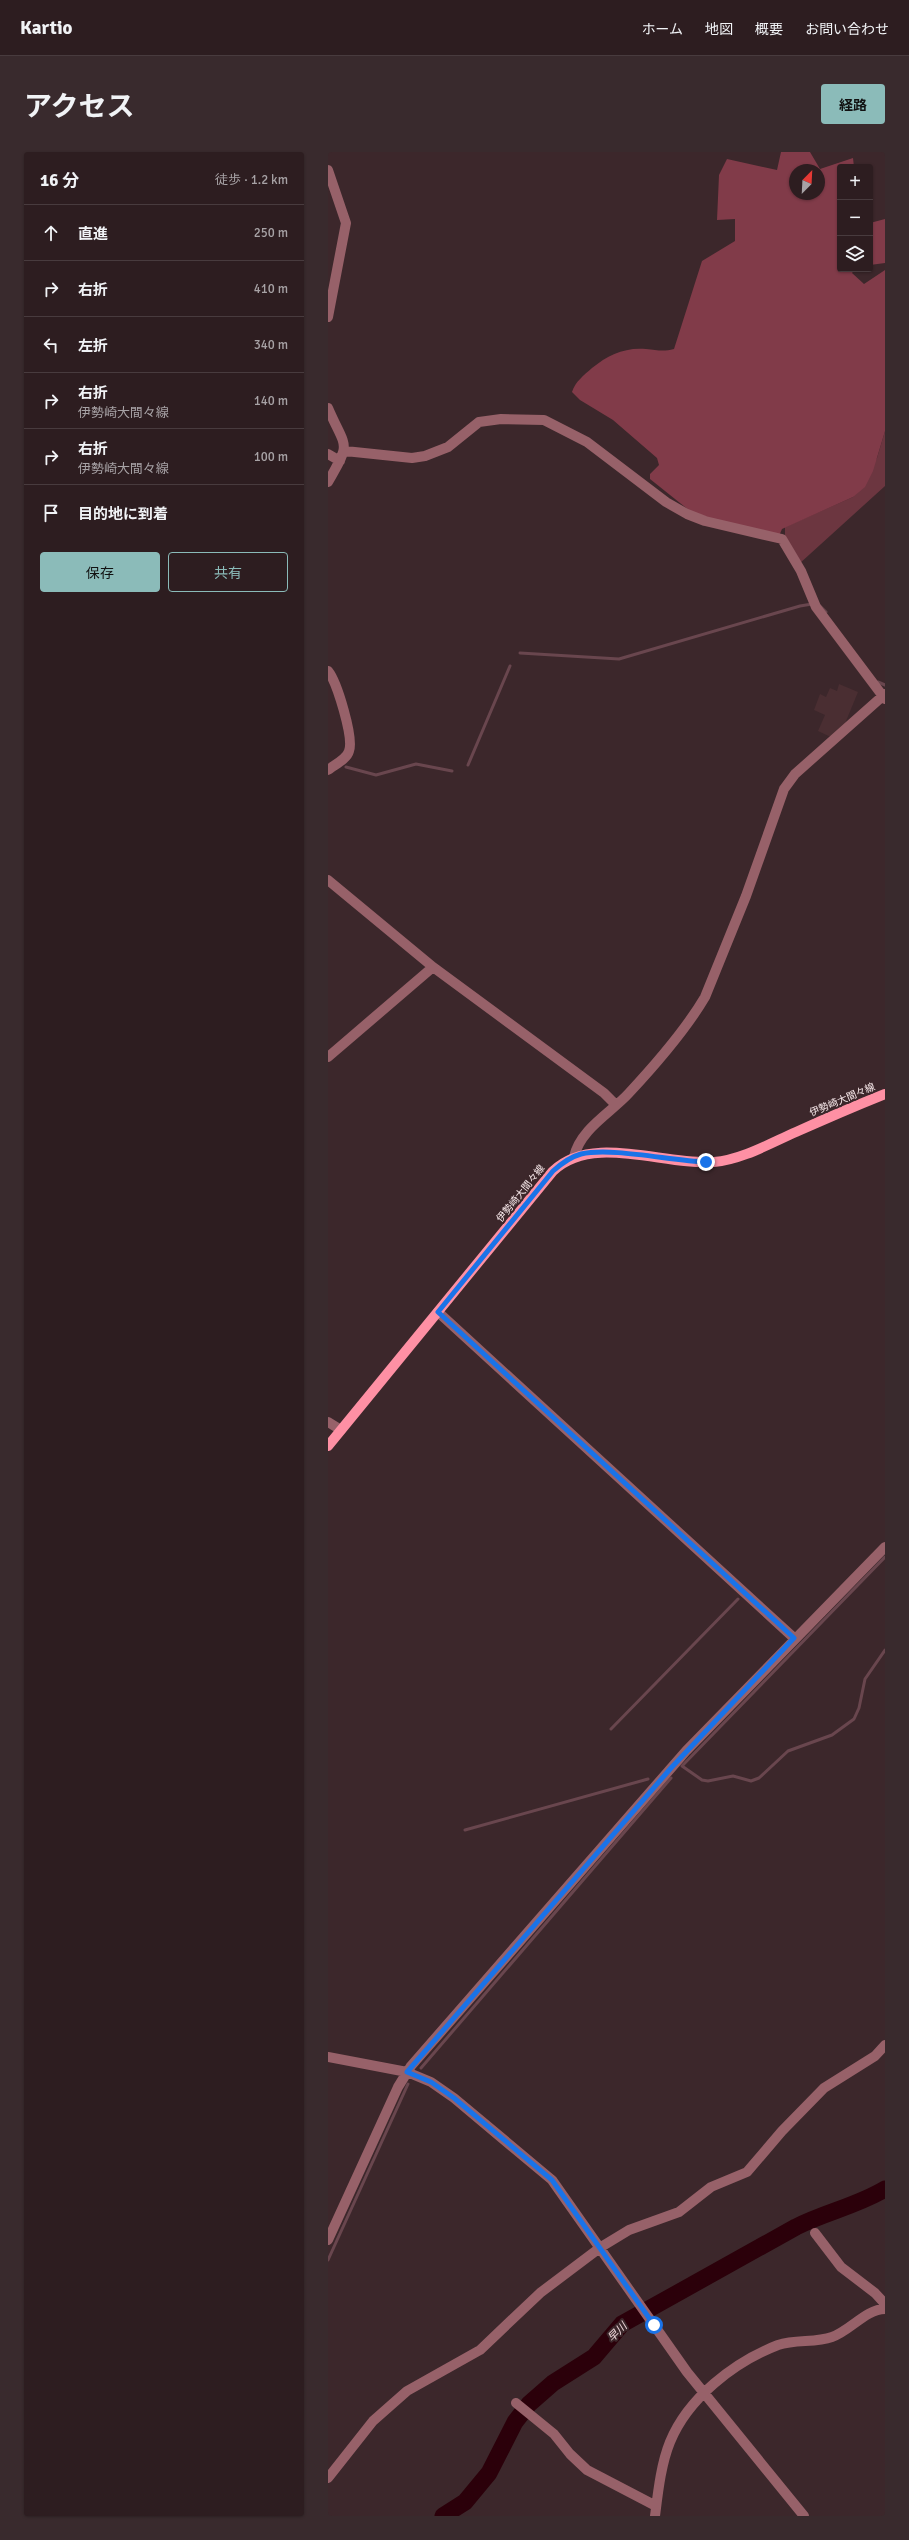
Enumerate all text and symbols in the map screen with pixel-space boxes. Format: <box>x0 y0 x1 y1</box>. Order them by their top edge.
text: Kartio <box>20 16 73 40</box>
text: ホーム <box>641 21 683 38</box>
text: 地図 <box>705 21 733 38</box>
text: 概要 <box>755 21 783 38</box>
text: お問い合わせ <box>805 21 889 38</box>
button: 経路 <box>821 84 885 124</box>
text: アクセス <box>24 90 135 124</box>
north arrow <box>789 164 825 200</box>
map controls <box>837 164 873 272</box>
button: + <box>837 164 873 200</box>
text: 16 分 <box>40 170 79 191</box>
text: 徒歩 · 1.2 km <box>215 172 288 188</box>
button: − <box>837 200 873 236</box>
icon: ahead <box>40 222 62 244</box>
text: 直進 <box>78 225 108 243</box>
text: 250 m <box>254 225 288 241</box>
button: layers <box>837 236 873 272</box>
icon: right <box>40 278 62 300</box>
text: 右折 <box>78 281 108 299</box>
text: 410 m <box>254 281 288 297</box>
icon: left <box>40 334 62 356</box>
text: 左折 <box>78 337 108 355</box>
text: 340 m <box>254 337 288 353</box>
text: 右折 <box>78 384 108 402</box>
icon: right <box>40 390 62 412</box>
text: 140 m <box>254 393 288 409</box>
text: 伊勢崎大間々線 <box>78 405 169 421</box>
text: 右折 <box>78 440 108 458</box>
icon: right <box>40 446 62 468</box>
text: 100 m <box>254 449 288 465</box>
text: 伊勢崎大間々線 <box>78 461 169 477</box>
icon: arrive <box>40 502 62 524</box>
text: 目的地に到着 <box>78 505 168 523</box>
button: 保存 <box>40 552 160 592</box>
button: 共有 <box>168 552 288 592</box>
street label: 伊勢崎大間々線 <box>808 1081 877 1119</box>
route end <box>697 1153 715 1171</box>
street label: 伊勢崎大間々線 <box>494 1163 547 1225</box>
route start <box>645 2316 663 2334</box>
water label: 早川 <box>605 2319 630 2345</box>

